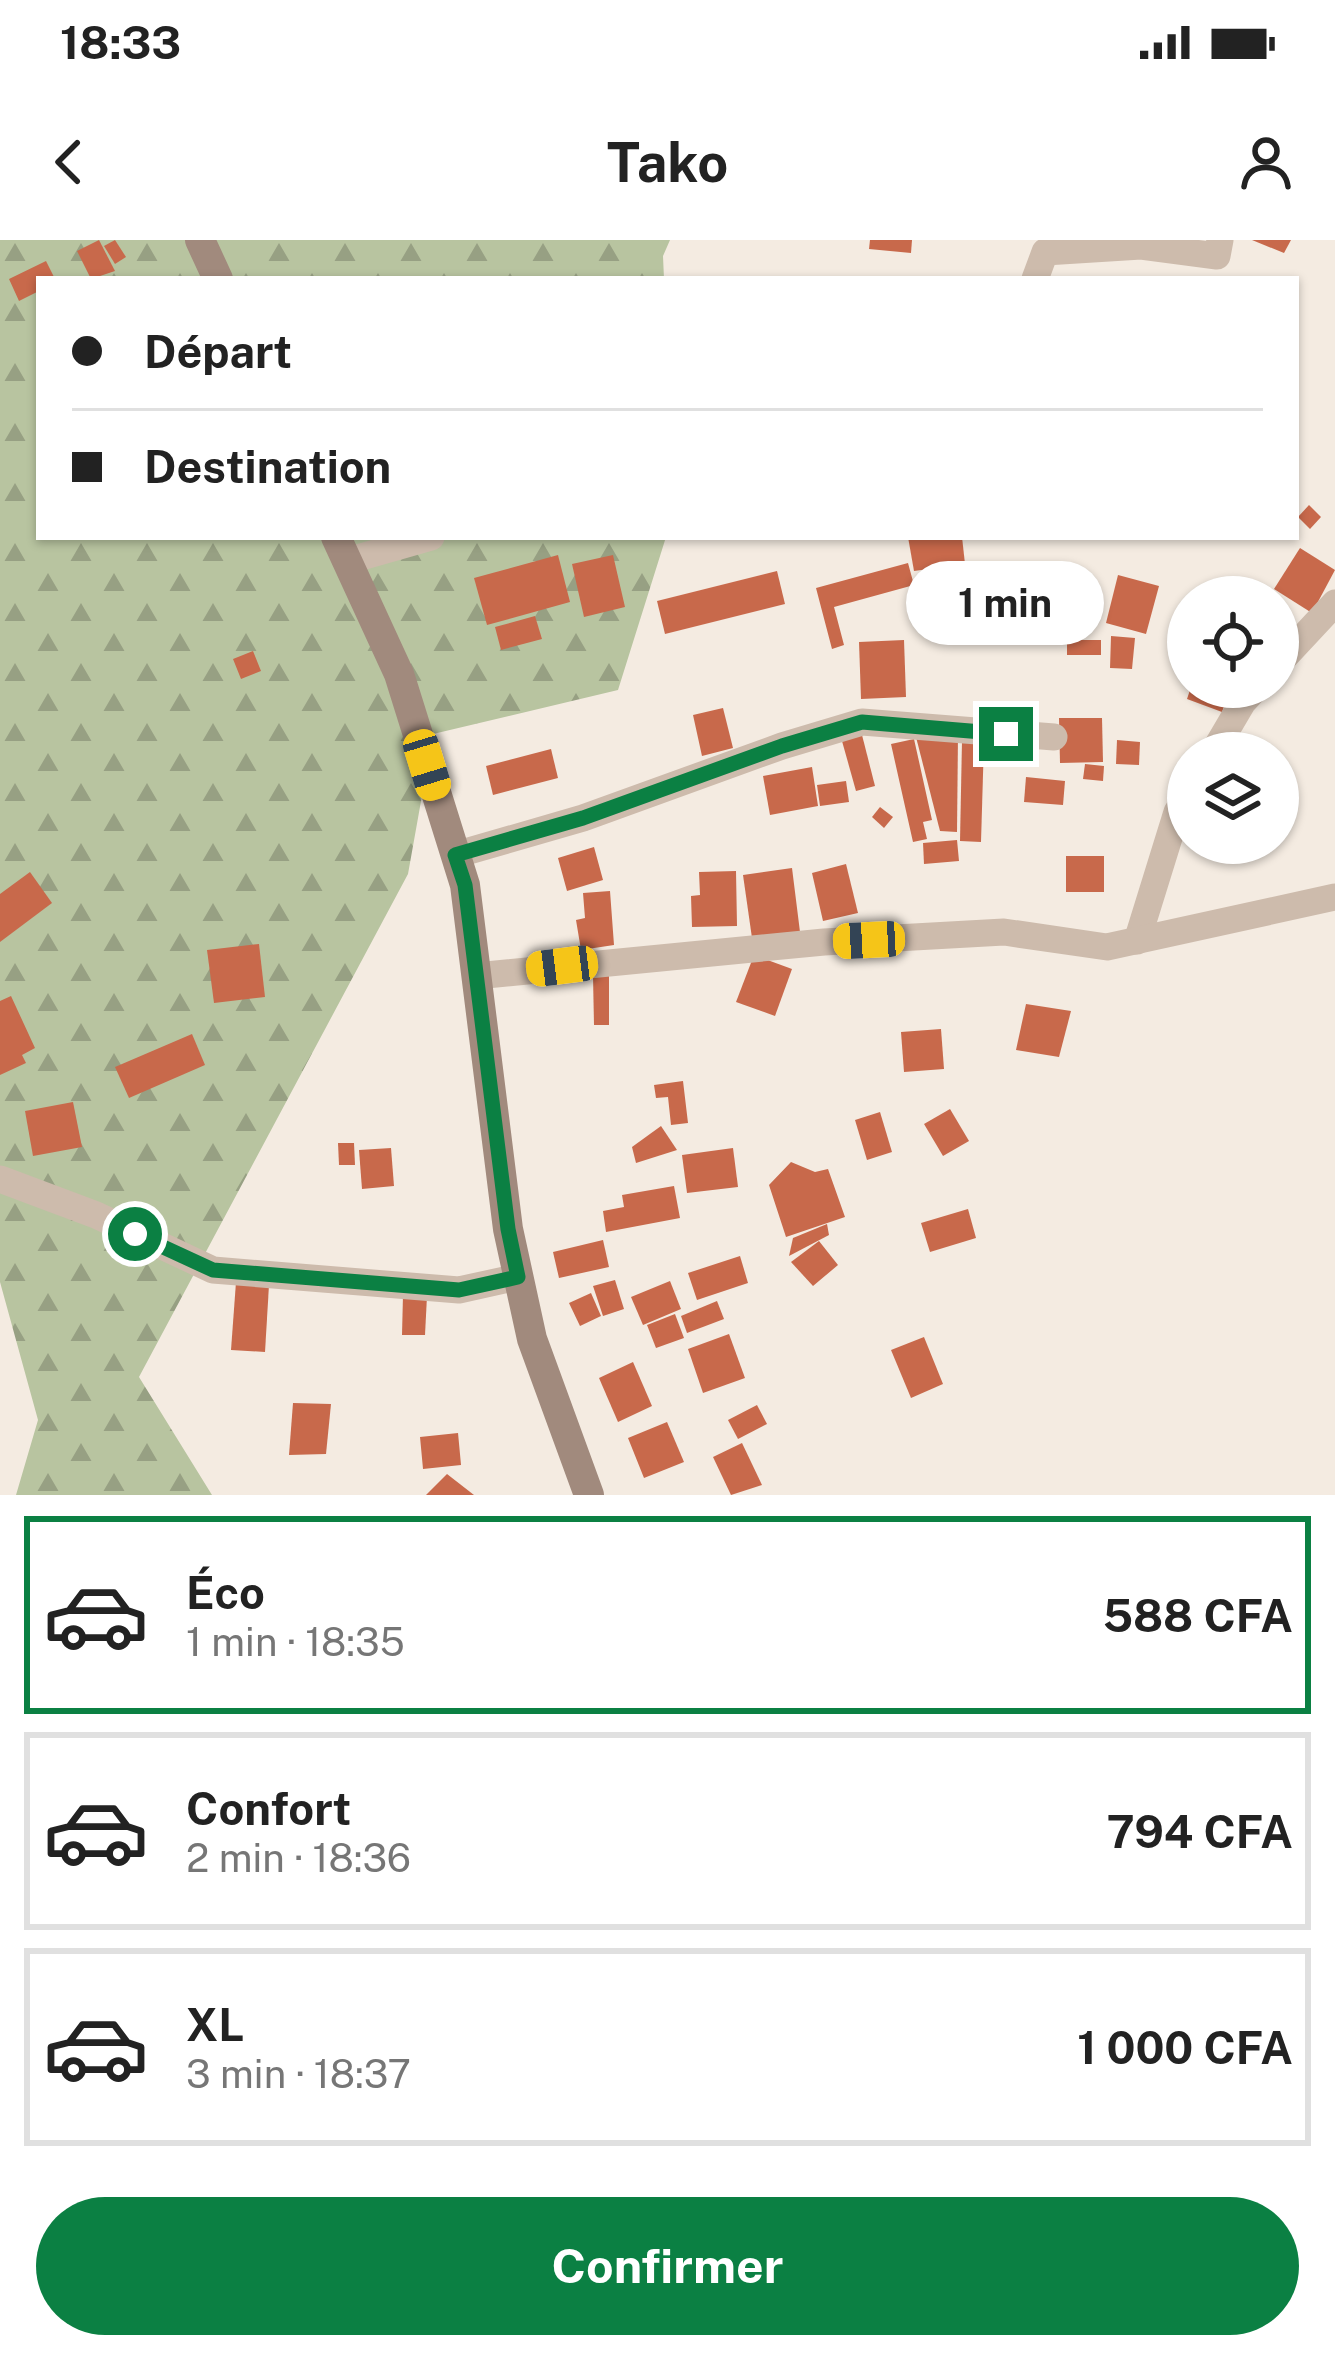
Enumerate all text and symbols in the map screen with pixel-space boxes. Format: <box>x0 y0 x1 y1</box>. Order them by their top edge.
text: 18:33 <box>60 16 181 69</box>
icon: back <box>36 129 102 195</box>
icon: person <box>1233 129 1299 195</box>
text: Tako <box>607 131 728 194</box>
text: Départ <box>144 325 292 378</box>
text: Destination <box>144 440 391 493</box>
callout: 1 min <box>907 560 1105 644</box>
map controls <box>1167 576 1299 864</box>
button: locate <box>1167 576 1299 708</box>
text: 1 min <box>958 580 1052 626</box>
route end <box>979 707 1033 761</box>
car <box>399 725 455 805</box>
button: layers <box>1167 732 1299 864</box>
car <box>832 920 906 960</box>
car <box>524 944 600 988</box>
route start <box>108 1207 162 1261</box>
icon: car <box>42 1561 150 1669</box>
text: Éco <box>186 1566 265 1619</box>
text: 588 CFA <box>1103 1589 1293 1642</box>
text: 1 min · 18:35 <box>186 1619 405 1665</box>
icon: car <box>42 1777 150 1885</box>
text: Confort <box>186 1782 351 1835</box>
text: 794 CFA <box>1107 1805 1293 1858</box>
text: 2 min · 18:36 <box>186 1835 411 1881</box>
icon: car <box>42 1993 150 2101</box>
text: XL <box>186 1998 244 2051</box>
text: 1 000 CFA <box>1077 2021 1293 2074</box>
text: 3 min · 18:37 <box>186 2051 411 2097</box>
button: Confirmer <box>36 2197 1299 2335</box>

